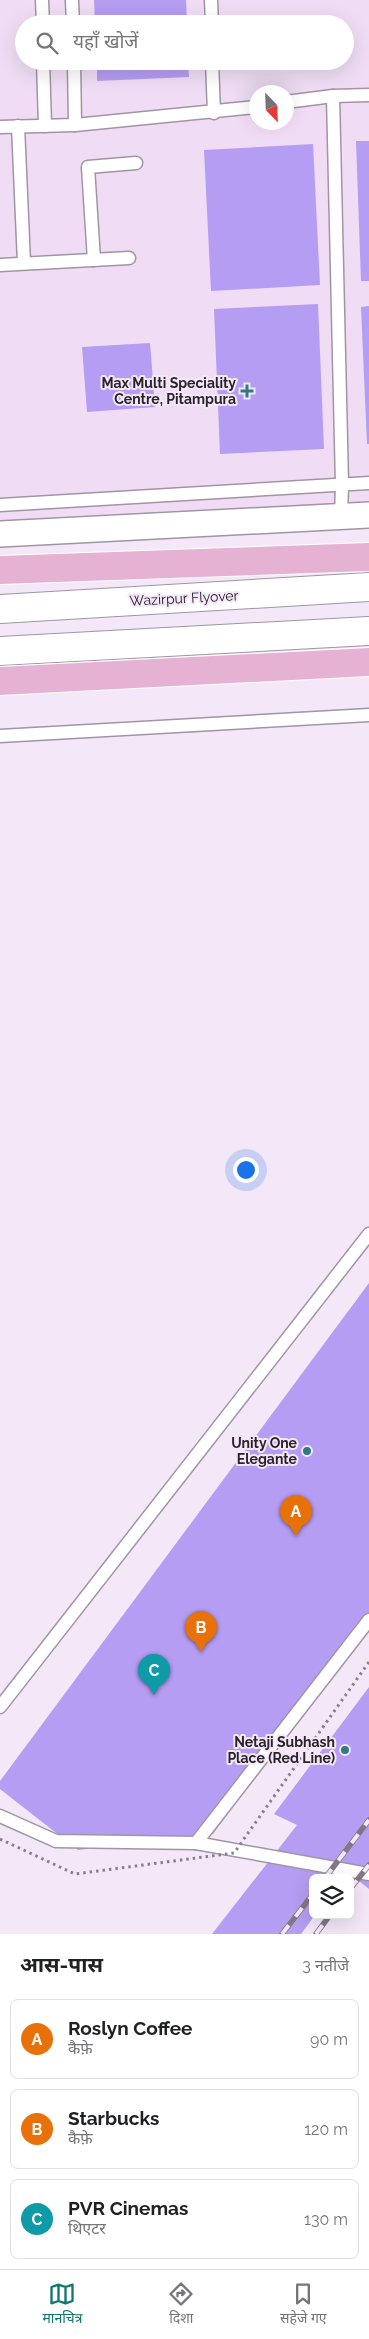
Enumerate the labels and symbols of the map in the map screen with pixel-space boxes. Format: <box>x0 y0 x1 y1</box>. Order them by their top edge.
north arrow <box>249 85 294 130</box>
place label: Max Multi Speciality Centre, Pitampura <box>101 375 236 407</box>
marker: Max Multi Speciality Centre, Pitampura <box>240 384 254 398</box>
street label: Wazirpur Flyover <box>129 587 239 609</box>
your location <box>233 1157 259 1183</box>
place label: Unity One Elegante <box>231 1435 298 1467</box>
marker: Unity One Elegante <box>301 1445 313 1457</box>
pin: A <box>280 1495 312 1536</box>
pin: B <box>185 1611 217 1652</box>
pin: C <box>138 1654 170 1695</box>
place label: Netaji Subhash Place (Red Line) <box>227 1734 335 1766</box>
marker: Netaji Subhash Place (Red Line) <box>339 1744 351 1756</box>

